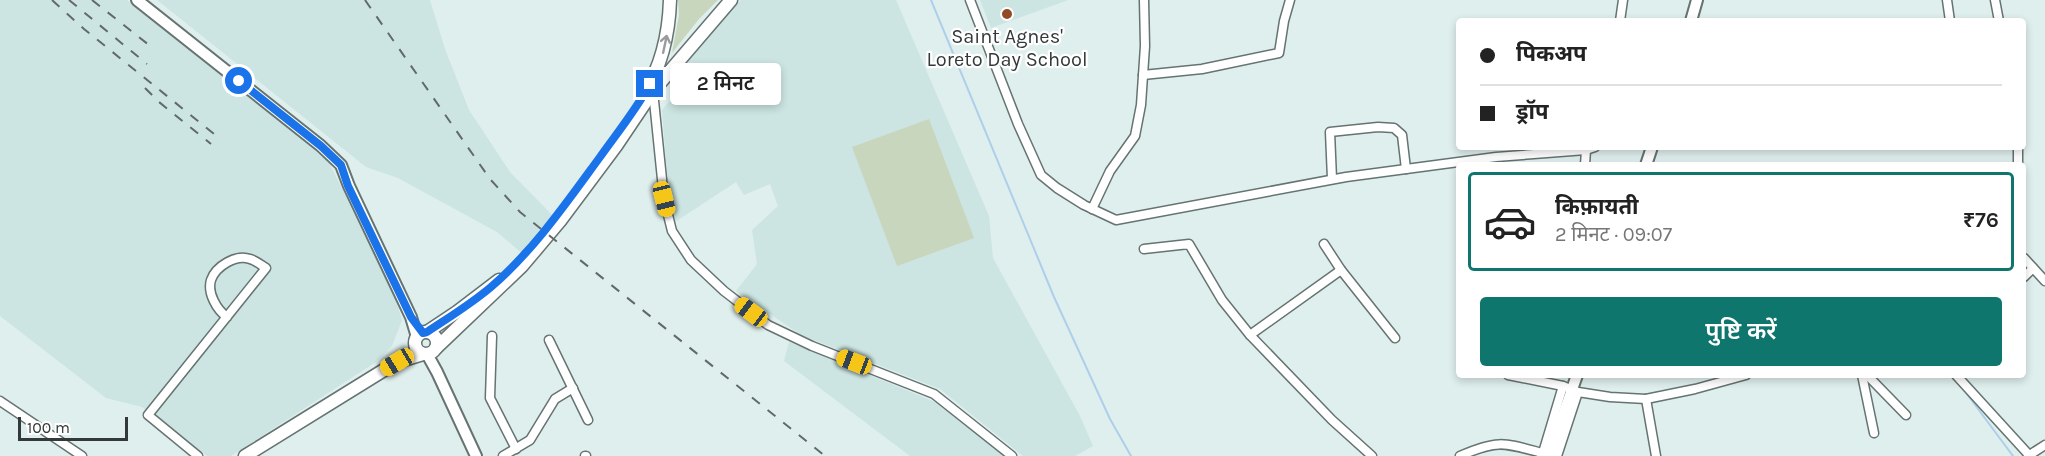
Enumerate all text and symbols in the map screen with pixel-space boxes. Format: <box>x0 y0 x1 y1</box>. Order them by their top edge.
marker: Saint Agnes' Loreto Day School <box>1000 7 1014 21</box>
place label: Saint Agnes' Loreto Day School <box>926 25 1088 71</box>
one-way arrow <box>660 35 671 54</box>
text: पिकअप <box>1516 41 1587 67</box>
callout: 2 मिनट <box>671 63 782 105</box>
route start <box>225 67 252 94</box>
route end <box>636 70 663 97</box>
text: 2 मिनट <box>697 72 754 95</box>
text: ड्रॉप <box>1516 99 1549 125</box>
car <box>651 179 677 219</box>
text: किफ़ायती <box>1555 194 1639 220</box>
icon: car <box>1483 195 1537 249</box>
text: ₹76 <box>1963 207 1999 233</box>
text: 2 मिनट · 09:07 <box>1555 223 1672 246</box>
car <box>731 294 771 330</box>
button: पुष्टि करें <box>1480 297 2002 366</box>
car <box>377 345 417 379</box>
car <box>834 347 874 377</box>
scale bar <box>18 414 128 442</box>
text: 100 m <box>27 418 70 437</box>

